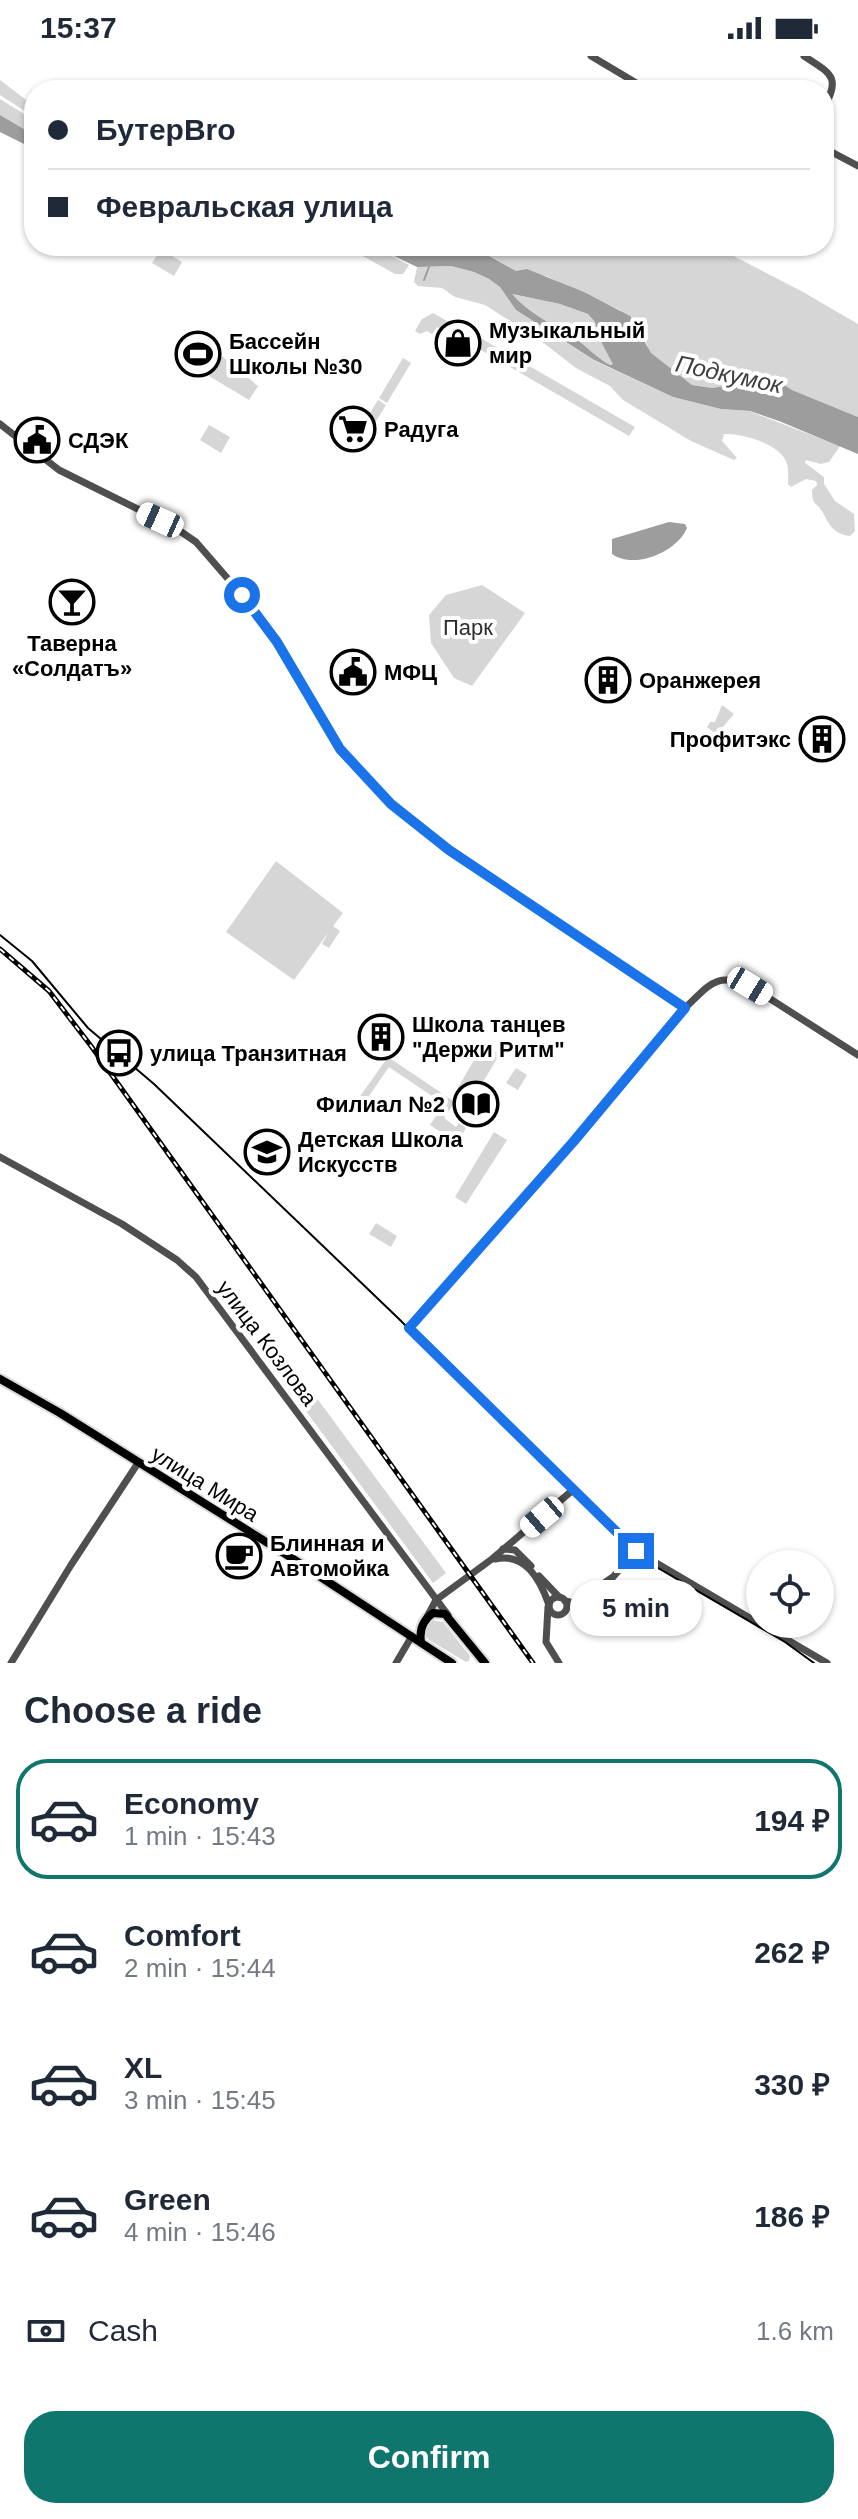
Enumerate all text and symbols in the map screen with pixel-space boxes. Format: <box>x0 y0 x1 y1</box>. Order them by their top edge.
text: 15:37 <box>40 11 117 44</box>
text: БутерBro <box>96 113 236 146</box>
text: Февральская улица <box>96 190 393 223</box>
place label: Музыкальный мир <box>489 318 645 368</box>
shop icon: Музыкальный мир <box>434 319 482 367</box>
place label: Бассейн Школы №30 <box>229 329 363 379</box>
sports icon: Бассейн Школы №30 <box>174 330 222 378</box>
water label: Подкумок <box>673 350 786 399</box>
supermarket icon: Радуга <box>329 405 377 453</box>
public building icon: СДЭК <box>13 416 61 464</box>
place label: Радуга <box>384 417 459 442</box>
place label: СДЭК <box>68 428 129 453</box>
car <box>133 499 187 541</box>
route start <box>224 577 260 613</box>
bar icon: Таверна «Солдатъ» <box>48 578 96 626</box>
park label: Парк <box>443 615 493 640</box>
place label: Таверна «Солдатъ» <box>12 631 132 681</box>
public building icon: МФЦ <box>329 648 377 696</box>
building icon: Оранжерея <box>584 656 632 704</box>
place label: МФЦ <box>384 660 437 685</box>
place label: Оранжерея <box>639 668 761 693</box>
building icon: Профитэкс <box>798 715 846 763</box>
place label: Профитэкс <box>670 727 791 752</box>
car <box>723 963 777 1009</box>
place label: Школа танцев "Держи Ритм" <box>412 1012 566 1062</box>
building icon: Школа танцев "Держи Ритм" <box>357 1013 405 1061</box>
bus stop icon: улица Транзитная <box>95 1029 143 1077</box>
place label: улица Транзитная <box>150 1041 347 1066</box>
library icon: Филиал №2 <box>452 1080 500 1128</box>
place label: Филиал №2 <box>316 1092 445 1117</box>
place label: Детская Школа Искусств <box>298 1127 463 1177</box>
school or university icon: Детская Школа Искусств <box>243 1128 291 1176</box>
street label: улица Козлова <box>212 1275 323 1411</box>
street label: улица Мира <box>147 1441 264 1527</box>
car <box>516 1492 568 1542</box>
place label: Блинная и Автомойка <box>270 1531 390 1581</box>
cafe icon: Блинная и Автомойка <box>215 1532 263 1580</box>
route end <box>618 1533 654 1569</box>
map controls <box>746 1550 834 1638</box>
button: locate <box>746 1550 834 1638</box>
callout: 5 min <box>570 1579 702 1635</box>
text: 5 min <box>602 1593 670 1623</box>
text: Choose a ride <box>24 1690 262 1731</box>
icon: car <box>28 1783 100 1855</box>
text: Economy <box>124 1787 259 1820</box>
text: 194 ₽ <box>754 1804 830 1837</box>
text: 1 min · 15:43 <box>124 1821 276 1851</box>
icon: car <box>28 1915 100 1987</box>
text: Comfort <box>124 1919 241 1952</box>
text: 262 ₽ <box>754 1936 830 1969</box>
text: 2 min · 15:44 <box>124 1953 276 1983</box>
icon: car <box>28 2047 100 2119</box>
text: XL <box>124 2051 162 2084</box>
text: 330 ₽ <box>754 2068 830 2101</box>
text: 3 min · 15:45 <box>124 2085 276 2115</box>
icon: car <box>28 2179 100 2251</box>
text: Green <box>124 2183 211 2216</box>
text: 186 ₽ <box>754 2200 830 2233</box>
text: 4 min · 15:46 <box>124 2217 276 2247</box>
icon: cash <box>24 2309 68 2353</box>
text: Cash <box>88 2314 158 2347</box>
text: 1.6 km <box>756 2316 834 2346</box>
button: Confirm <box>24 2411 834 2503</box>

